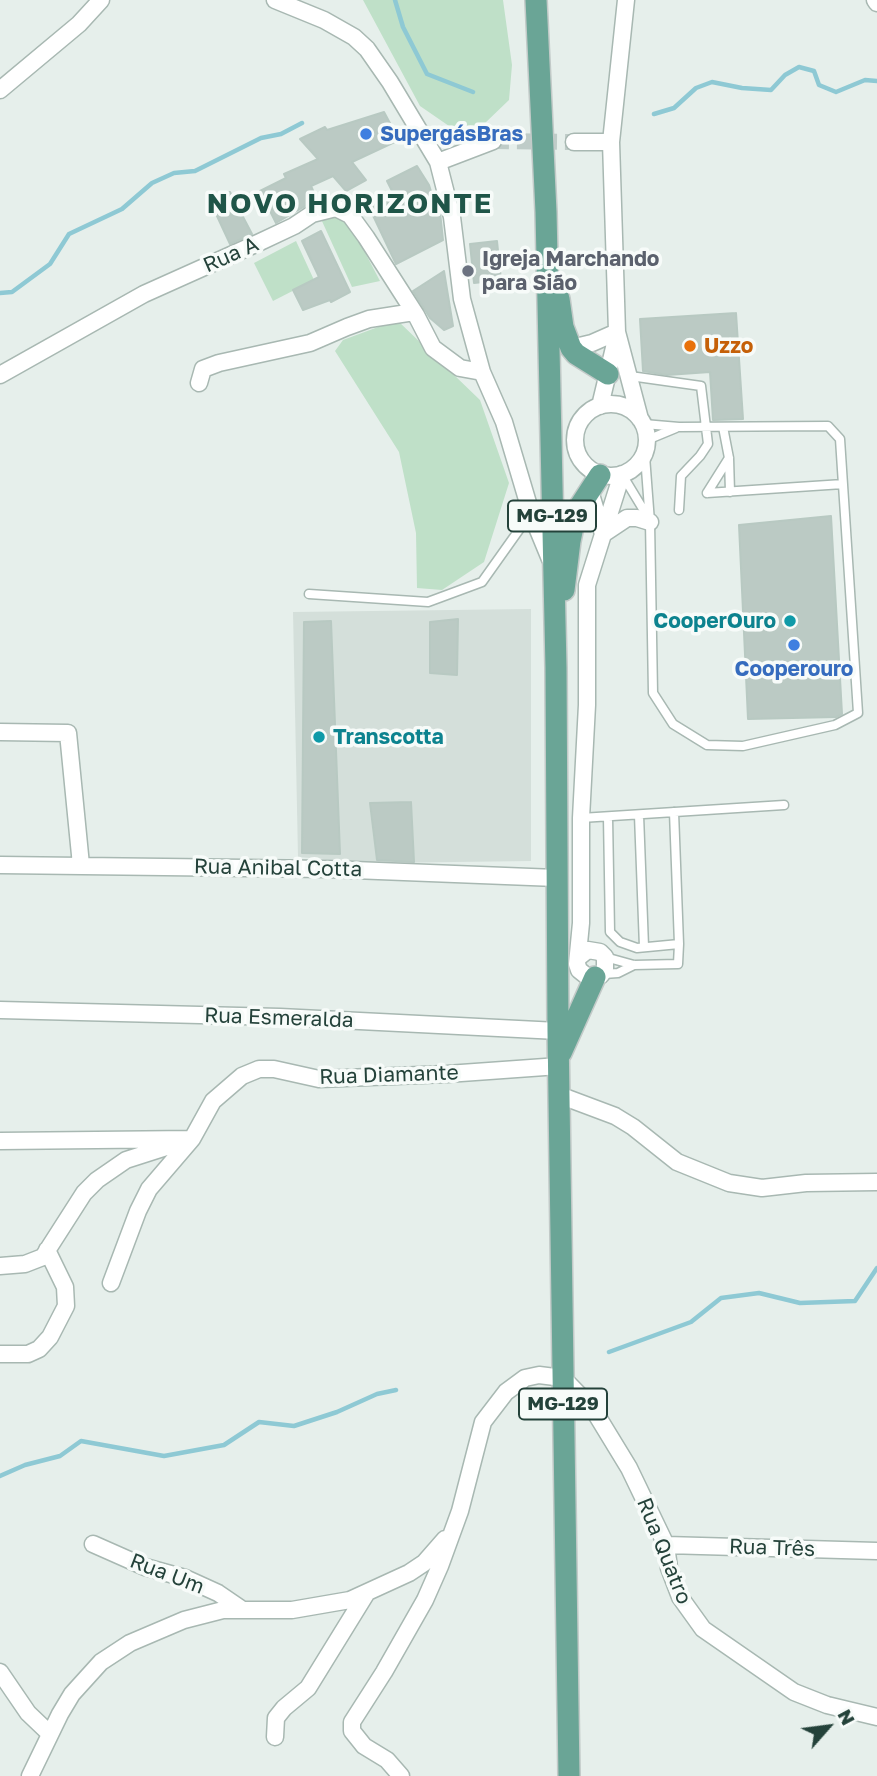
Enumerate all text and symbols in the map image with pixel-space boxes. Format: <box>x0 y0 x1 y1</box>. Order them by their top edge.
place label: SupergásBras <box>380 121 523 147</box>
marker: SupergásBras <box>358 126 374 142</box>
district label: NOVO HORIZONTE <box>209 187 491 221</box>
street label: Rua A <box>199 232 263 278</box>
place label: Igreja Marchando para Sião <box>482 246 659 296</box>
marker: Igreja Marchando para Sião <box>460 263 476 279</box>
place label: Uzzo <box>704 333 753 359</box>
marker: Uzzo <box>682 338 698 354</box>
road number: MG-129 <box>508 500 596 531</box>
place label: CooperOuro <box>653 608 776 634</box>
marker: CooperOuro <box>782 613 798 629</box>
marker: Cooperouro <box>786 637 802 653</box>
place label: Cooperouro <box>735 656 853 682</box>
place label: Transcotta <box>333 724 444 750</box>
marker: Transcotta <box>311 729 327 745</box>
street label: Rua Anibal Cotta <box>194 854 362 882</box>
street label: Rua Esmeralda <box>204 1003 354 1033</box>
street label: Rua Diamante <box>319 1060 459 1090</box>
road number: MG-129 <box>519 1388 607 1420</box>
street label: Rua Quatro <box>631 1494 697 1608</box>
street label: Rua Três <box>729 1534 815 1562</box>
street label: Rua Um <box>126 1548 208 1600</box>
north arrow <box>793 1692 863 1762</box>
text: N <box>833 1705 861 1729</box>

